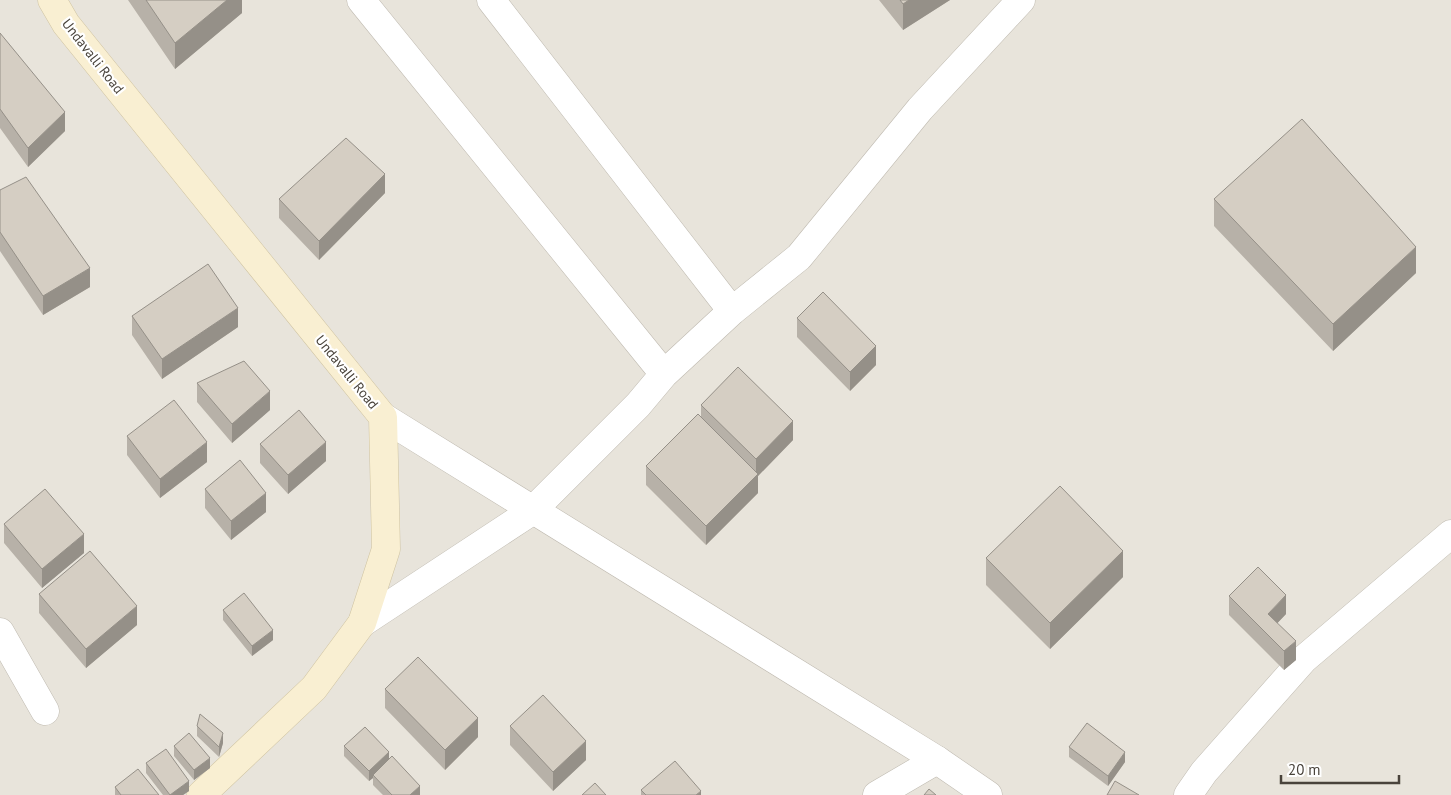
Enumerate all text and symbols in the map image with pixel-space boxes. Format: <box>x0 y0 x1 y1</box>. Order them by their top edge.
street label: Undavalli Road <box>58 15 128 97</box>
street label: Undavalli Road <box>312 331 382 413</box>
scale bar <box>1281 752 1398 784</box>
text: 20 m <box>1288 760 1321 779</box>

